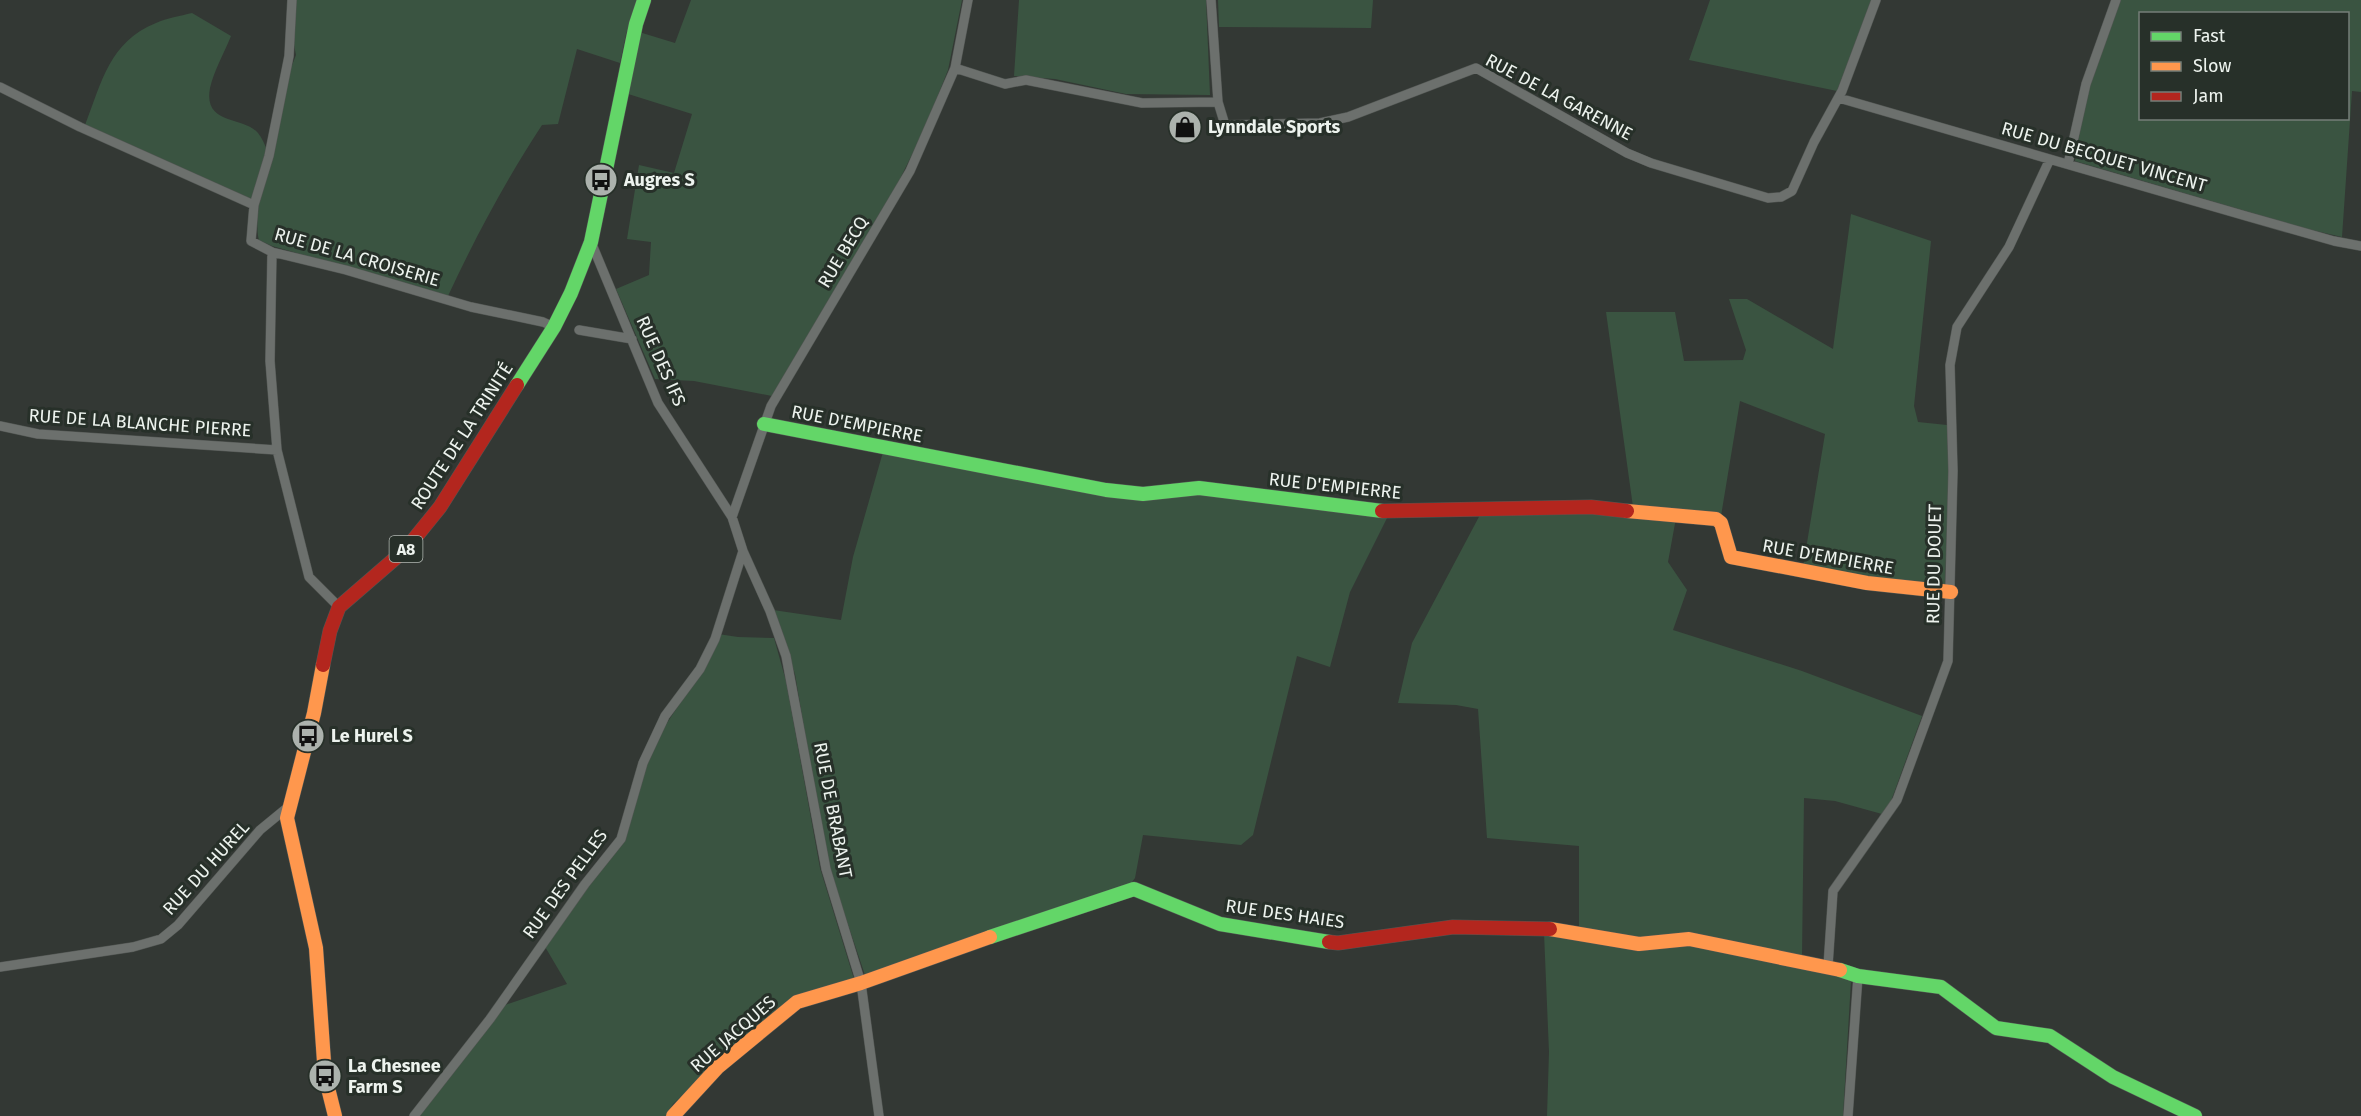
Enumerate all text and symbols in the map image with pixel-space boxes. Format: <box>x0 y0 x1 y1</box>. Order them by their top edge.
legend <box>2139 12 2349 120</box>
text: Fast <box>2193 25 2226 47</box>
street label: RUE DE LA GARENNE <box>1482 49 1636 145</box>
text: Slow <box>2193 55 2232 77</box>
text: Jam <box>2193 85 2224 107</box>
shop icon: Lynndale Sports <box>1167 109 1203 145</box>
place label: Lynndale Sports <box>1208 116 1341 138</box>
street label: RUE DU BECQUET VINCENT <box>1999 117 2210 197</box>
bus stop icon: Augres S <box>583 162 619 198</box>
place label: Augres S <box>623 169 695 191</box>
street label: RUE BECQ <box>813 212 873 292</box>
street label: RUE DE LA CROISERIE <box>272 223 442 291</box>
street label: RUE DES IFS <box>631 313 691 410</box>
street label: ROUTE DE LA TRINITÉ <box>405 358 518 514</box>
street label: RUE D'EMPIERRE <box>790 401 924 447</box>
street label: RUE DE LA BLANCHE PIERRE <box>28 404 252 442</box>
street label: RUE D'EMPIERRE <box>1268 468 1402 504</box>
street label: RUE DU DOUET <box>1922 503 1946 624</box>
street label: RUE D'EMPIERRE <box>1761 535 1895 579</box>
road number: A8 <box>390 536 422 562</box>
bus stop icon: Le Hurel S <box>290 718 326 754</box>
place label: Le Hurel S <box>331 725 413 747</box>
street label: RUE DE BRABANT <box>809 740 857 880</box>
street label: RUE DU HUREL <box>158 816 254 920</box>
street label: RUE DES PELLES <box>518 825 612 943</box>
street label: RUE DES HAIES <box>1224 895 1346 933</box>
street label: RUE JACQUES <box>686 991 780 1077</box>
place label: La Chesnee Farm S <box>348 1055 441 1098</box>
bus stop icon: La Chesnee Farm S <box>307 1058 343 1094</box>

